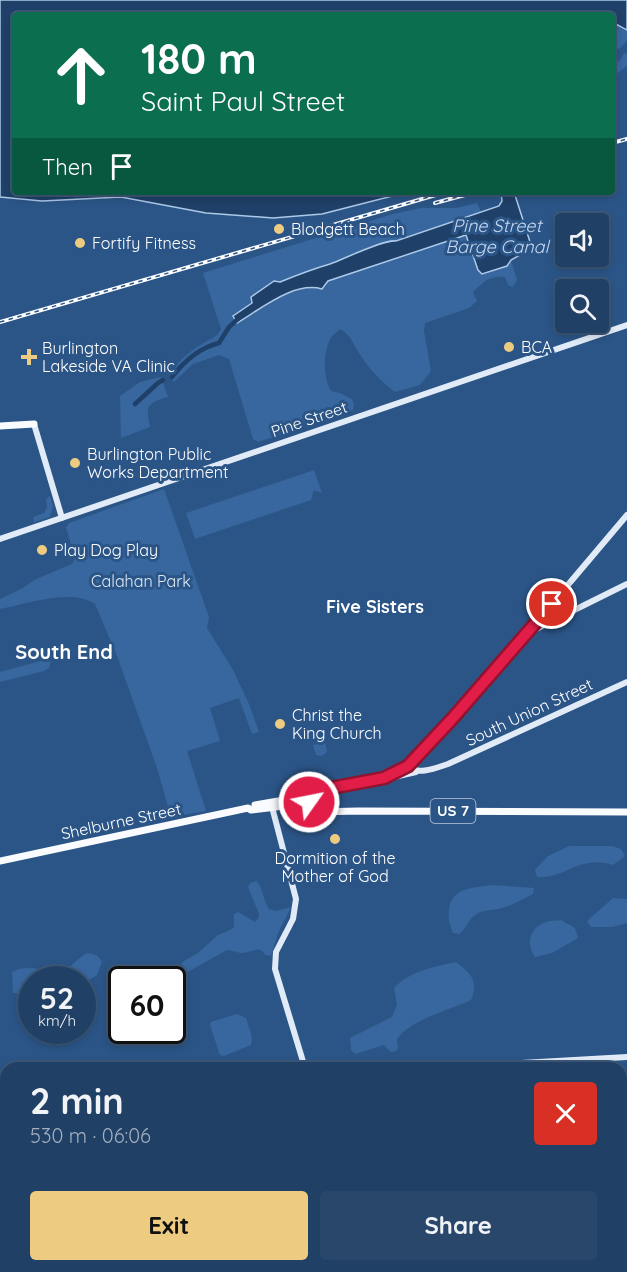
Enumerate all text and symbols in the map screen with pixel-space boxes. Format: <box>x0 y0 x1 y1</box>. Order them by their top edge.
text: 180 m <box>141 32 257 85</box>
icon: ahead <box>42 36 120 114</box>
text: Saint Paul Street <box>141 84 345 118</box>
icon: arrive <box>105 150 138 183</box>
text: Then <box>42 153 93 181</box>
map controls <box>555 213 609 333</box>
button: sound <box>555 213 609 267</box>
water label: Pine Street Barge Canal <box>445 214 551 258</box>
place label: Blodgett Beach <box>291 219 405 239</box>
marker: Blodgett Beach <box>272 222 286 236</box>
place label: Fortify Fitness <box>92 233 196 253</box>
marker: Fortify Fitness <box>73 236 87 250</box>
button: search <box>555 279 609 333</box>
place label: BCA <box>521 337 552 357</box>
place label: Burlington Lakeside VA Clinic <box>42 338 175 376</box>
marker: BCA <box>502 340 516 354</box>
marker: Burlington Lakeside VA Clinic <box>20 348 38 366</box>
street label: Pine Street <box>268 397 350 441</box>
place label: Burlington Public Works Department <box>87 444 228 482</box>
marker: Burlington Public Works Department <box>68 456 82 470</box>
place label: Play Dog Play <box>54 540 158 560</box>
marker: Play Dog Play <box>35 543 49 557</box>
park label: Calahan Park <box>91 571 191 591</box>
pin <box>526 578 577 629</box>
icon: arrive <box>535 587 568 620</box>
district label: Five Sisters <box>326 595 424 618</box>
district label: South End <box>15 639 113 664</box>
street label: South Union Street <box>462 674 596 750</box>
place label: Christ the King Church <box>292 705 382 743</box>
marker: Christ the King Church <box>273 717 287 731</box>
position arrow <box>277 770 341 834</box>
street label: Shelburne Street <box>59 799 183 843</box>
road number: US 7 <box>430 799 476 823</box>
marker: Dormition of the Mother of God <box>328 832 342 846</box>
place label: Dormition of the Mother of God <box>275 848 395 886</box>
speed limit sign: 60 <box>108 966 186 1044</box>
text: 52 <box>40 979 74 1017</box>
text: km/h <box>38 1011 76 1030</box>
text: 2 min <box>30 1078 124 1123</box>
button: close <box>534 1082 597 1145</box>
text: 530 m · 06:06 <box>30 1123 151 1148</box>
button: Exit <box>30 1191 308 1260</box>
button: Share <box>320 1191 597 1260</box>

